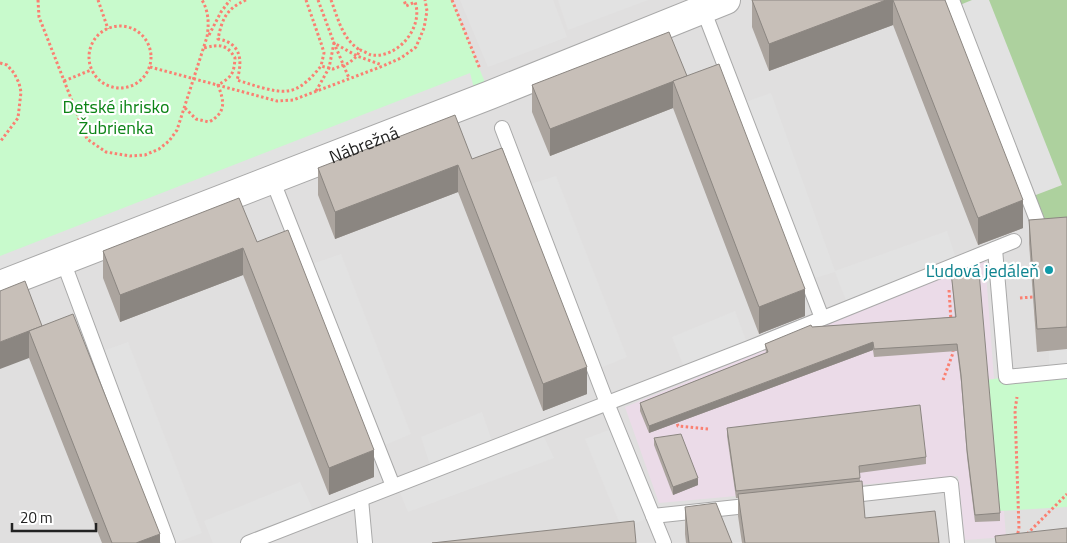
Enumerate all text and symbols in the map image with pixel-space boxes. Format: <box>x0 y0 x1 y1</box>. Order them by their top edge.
park label: Detské ihrisko Žubrienka <box>63 93 169 141</box>
street label: Nábrežná <box>325 118 402 170</box>
place label: Ľudová jedáleň <box>926 257 1039 284</box>
marker: Ľudová jedáleň <box>1043 264 1055 276</box>
scale bar <box>12 500 96 532</box>
text: 20 m <box>20 506 53 529</box>

